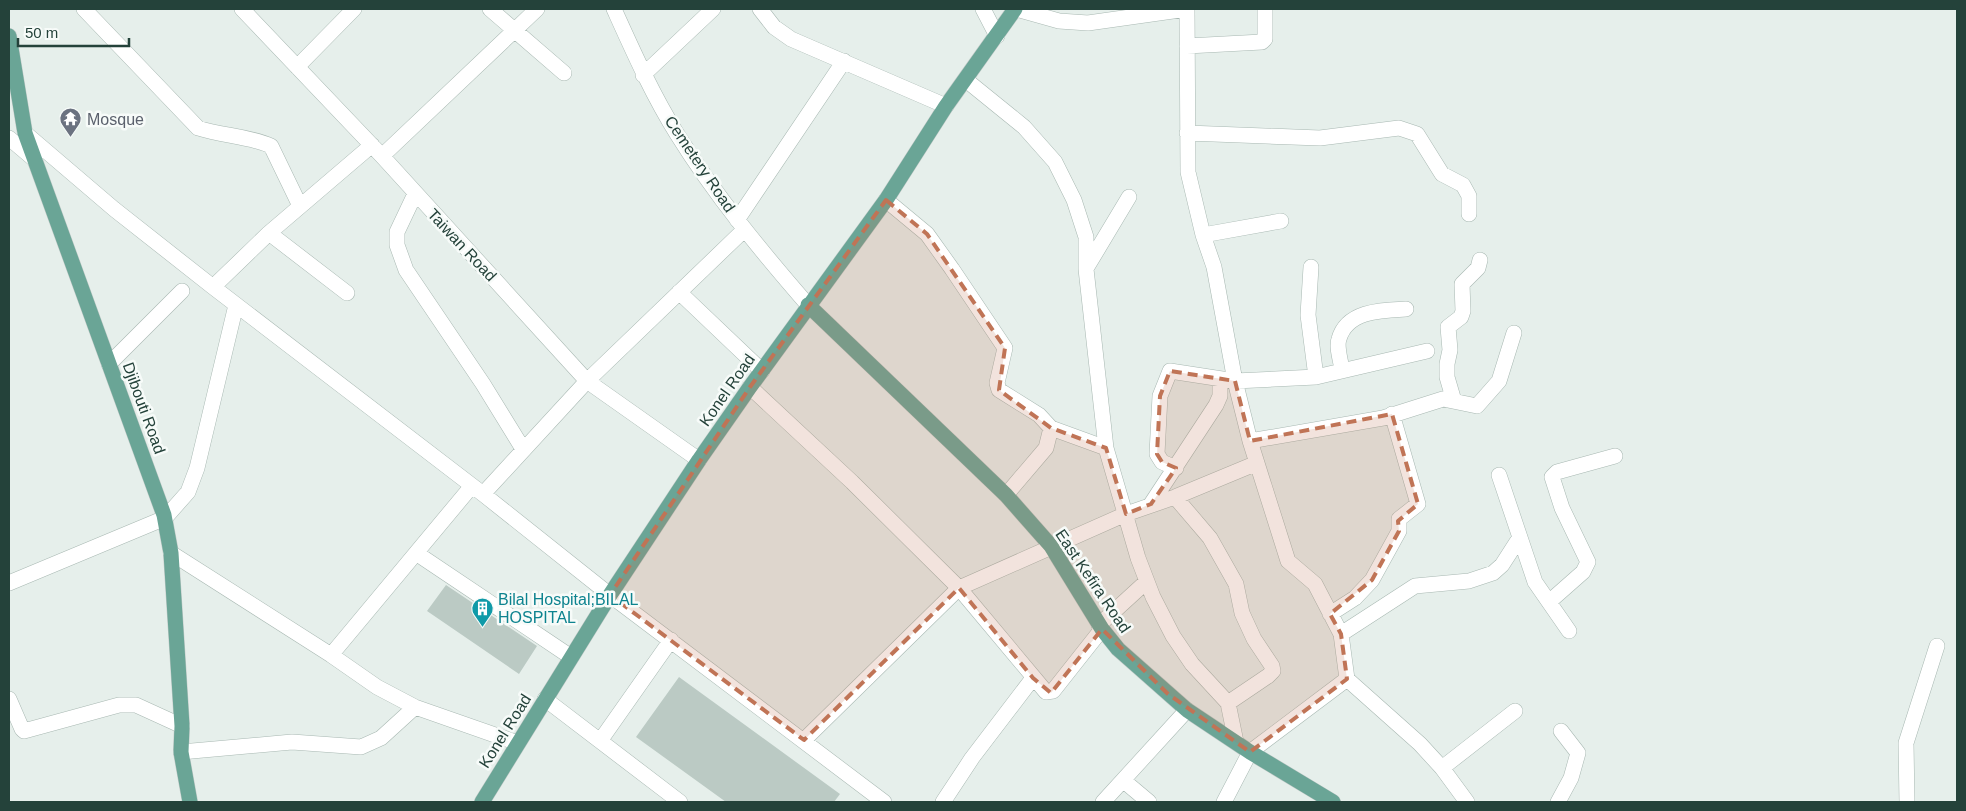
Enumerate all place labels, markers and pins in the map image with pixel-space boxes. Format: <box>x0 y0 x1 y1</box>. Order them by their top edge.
temple icon: Mosque <box>59 107 83 138</box>
place label: Mosque <box>87 111 144 128</box>
place label: Bilal Hospital;BILAL HOSPITAL <box>498 591 639 626</box>
building icon: Bilal Hospital;BILAL HOSPITAL <box>470 596 494 627</box>

